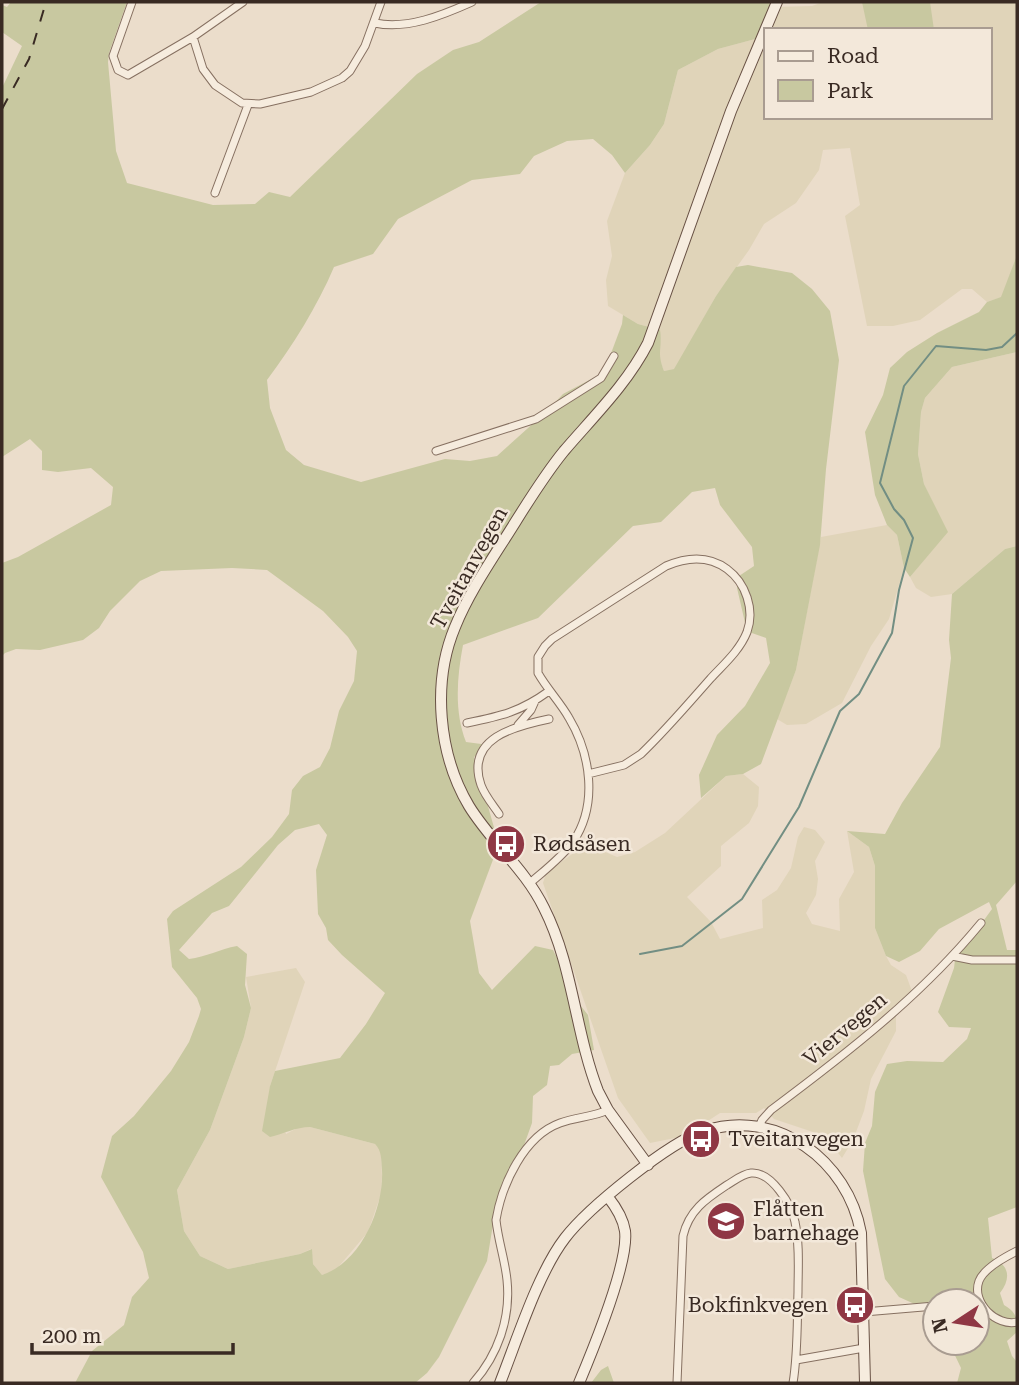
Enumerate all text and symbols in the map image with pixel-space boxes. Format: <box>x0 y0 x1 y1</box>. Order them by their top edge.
legend <box>764 28 991 119</box>
text: Road <box>827 44 879 68</box>
text: Park <box>827 79 873 103</box>
street label: Tveitanvegen <box>426 502 513 633</box>
bus stop icon: Rødsåsen <box>485 823 527 865</box>
place label: Rødsåsen <box>533 832 631 856</box>
street label: Viervegen <box>798 987 892 1071</box>
bus stop icon: Tveitanvegen <box>680 1118 722 1160</box>
place label: Tveitanvegen <box>728 1127 865 1151</box>
place label: Flåtten barnehage <box>753 1197 859 1245</box>
school or university icon: Flåtten barnehage <box>705 1200 747 1242</box>
bus stop icon: Bokfinkvegen <box>834 1284 876 1326</box>
north arrow <box>921 1287 991 1357</box>
place label: Bokfinkvegen <box>688 1293 828 1317</box>
scale bar <box>32 1312 233 1356</box>
text: N <box>927 1316 953 1335</box>
text: 200 m <box>42 1324 102 1348</box>

